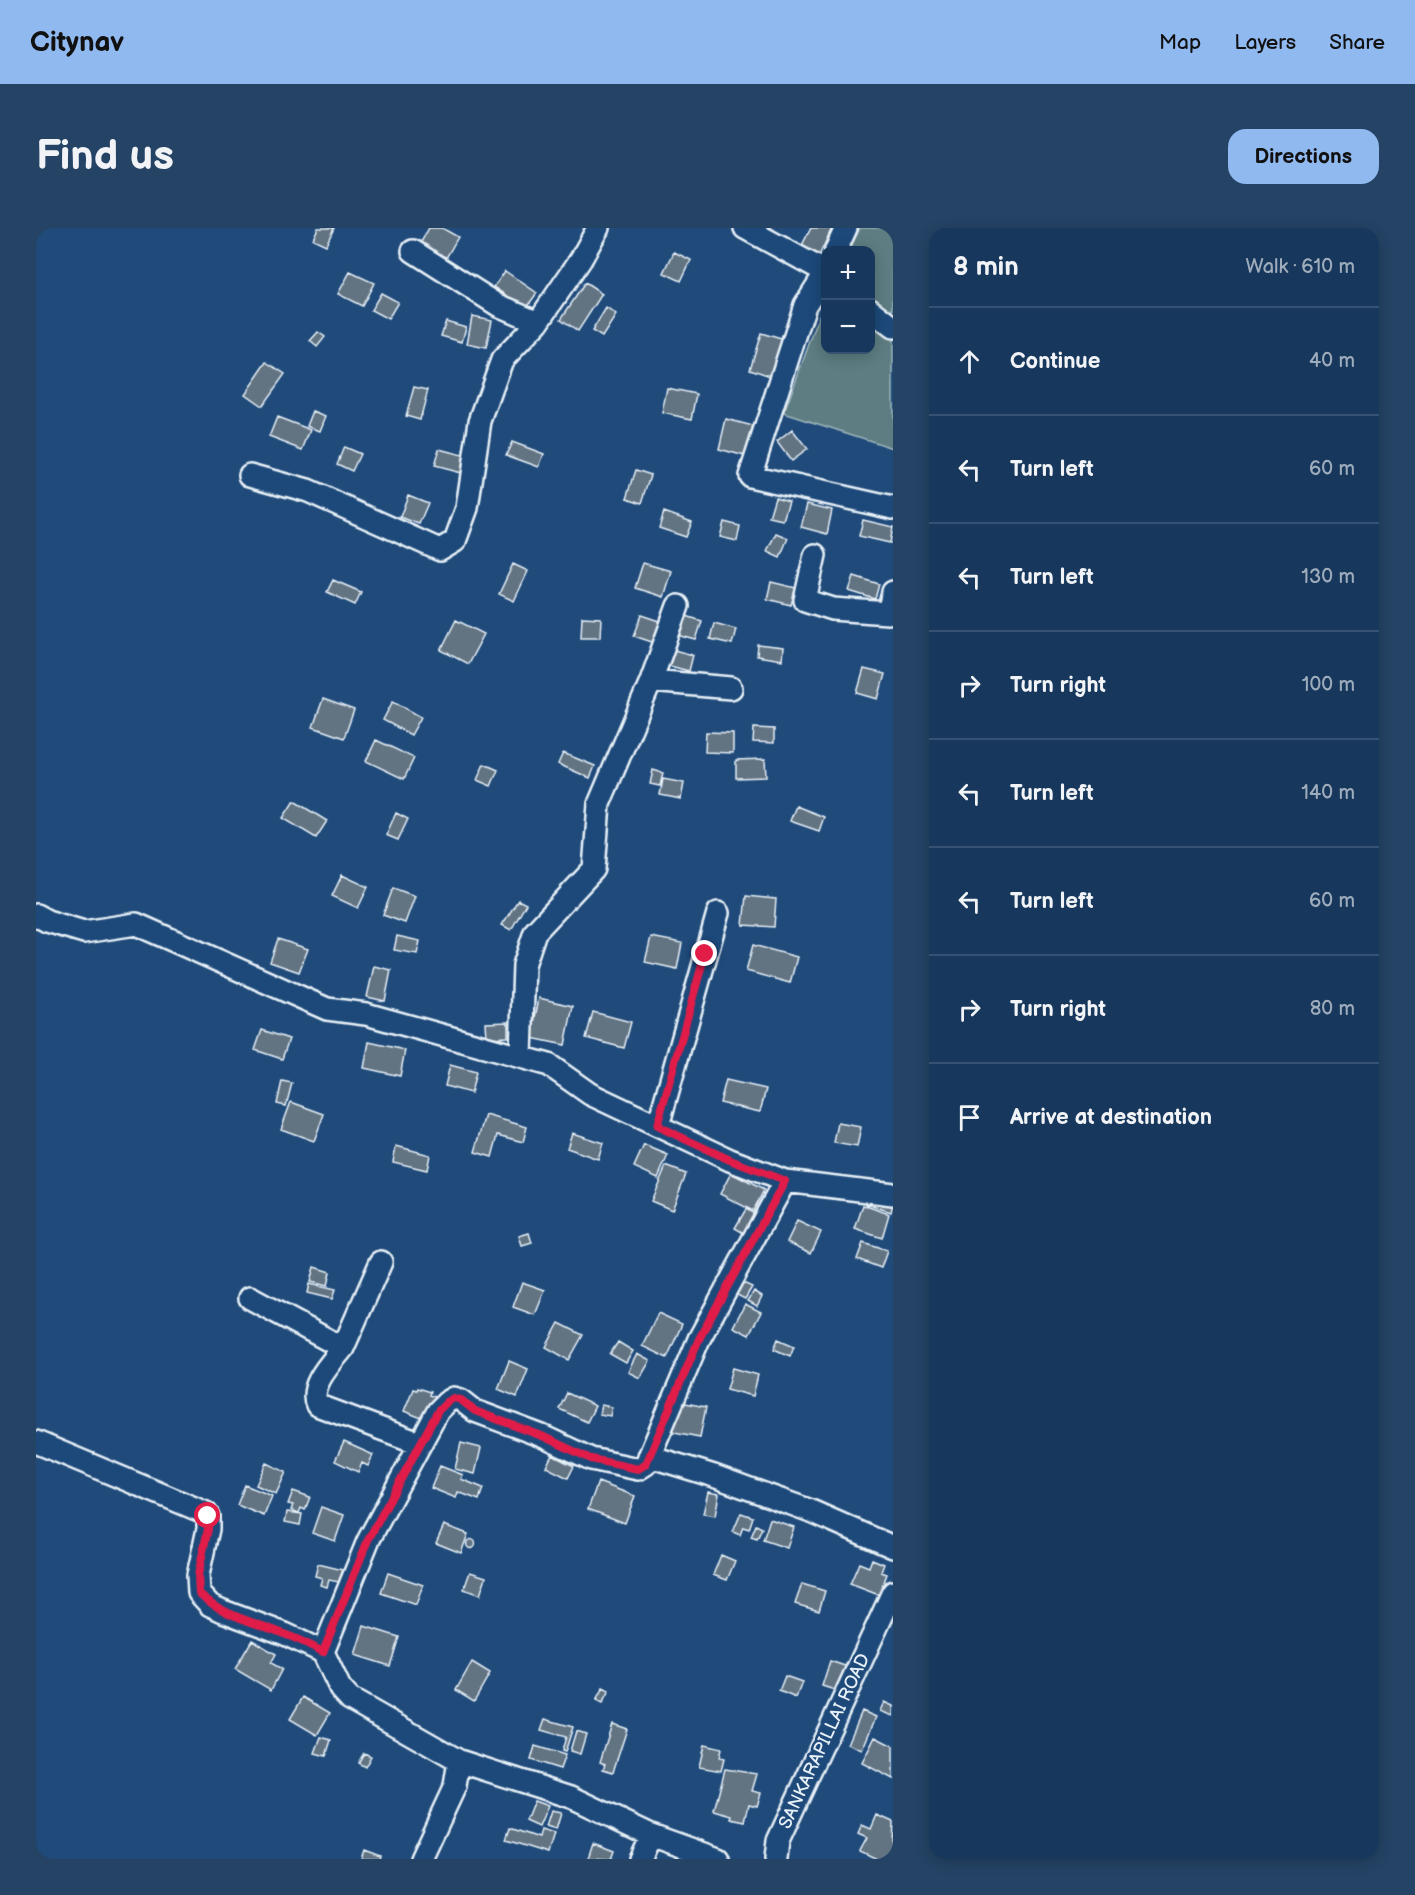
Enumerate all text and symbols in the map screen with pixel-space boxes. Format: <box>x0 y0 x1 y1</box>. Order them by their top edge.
text: Citynav <box>30 26 124 59</box>
text: Map <box>1159 30 1201 55</box>
text: Layers <box>1234 30 1296 55</box>
text: Share <box>1329 30 1385 55</box>
button: Directions <box>1228 129 1379 184</box>
text: Find us <box>36 131 174 182</box>
map controls <box>821 246 875 354</box>
button: + <box>821 246 875 300</box>
text: 8 min <box>953 252 1019 283</box>
text: Walk · 610 m <box>1246 255 1355 279</box>
button: − <box>821 300 875 354</box>
icon: ahead <box>953 345 986 378</box>
text: Continue <box>1010 348 1100 375</box>
text: 40 m <box>1309 349 1355 373</box>
icon: left <box>953 453 986 486</box>
text: Turn left <box>1010 456 1094 483</box>
text: 60 m <box>1309 457 1355 481</box>
icon: left <box>953 561 986 594</box>
text: Turn left <box>1010 564 1094 591</box>
text: 130 m <box>1301 565 1355 589</box>
icon: right <box>953 669 986 702</box>
text: Turn right <box>1010 672 1106 699</box>
text: 100 m <box>1302 673 1355 697</box>
icon: left <box>953 777 986 810</box>
text: Turn left <box>1010 780 1094 807</box>
text: 140 m <box>1301 781 1355 805</box>
icon: left <box>953 885 986 918</box>
text: Turn left <box>1010 888 1094 915</box>
text: 60 m <box>1309 889 1355 913</box>
route end <box>691 940 717 966</box>
icon: right <box>953 993 986 1026</box>
text: Turn right <box>1010 996 1106 1023</box>
text: 80 m <box>1310 997 1355 1021</box>
icon: arrive <box>953 1101 986 1134</box>
text: Arrive at destination <box>1010 1104 1212 1131</box>
route start <box>194 1502 220 1528</box>
street label: SANKARAPILLAI ROAD <box>775 1650 874 1832</box>

